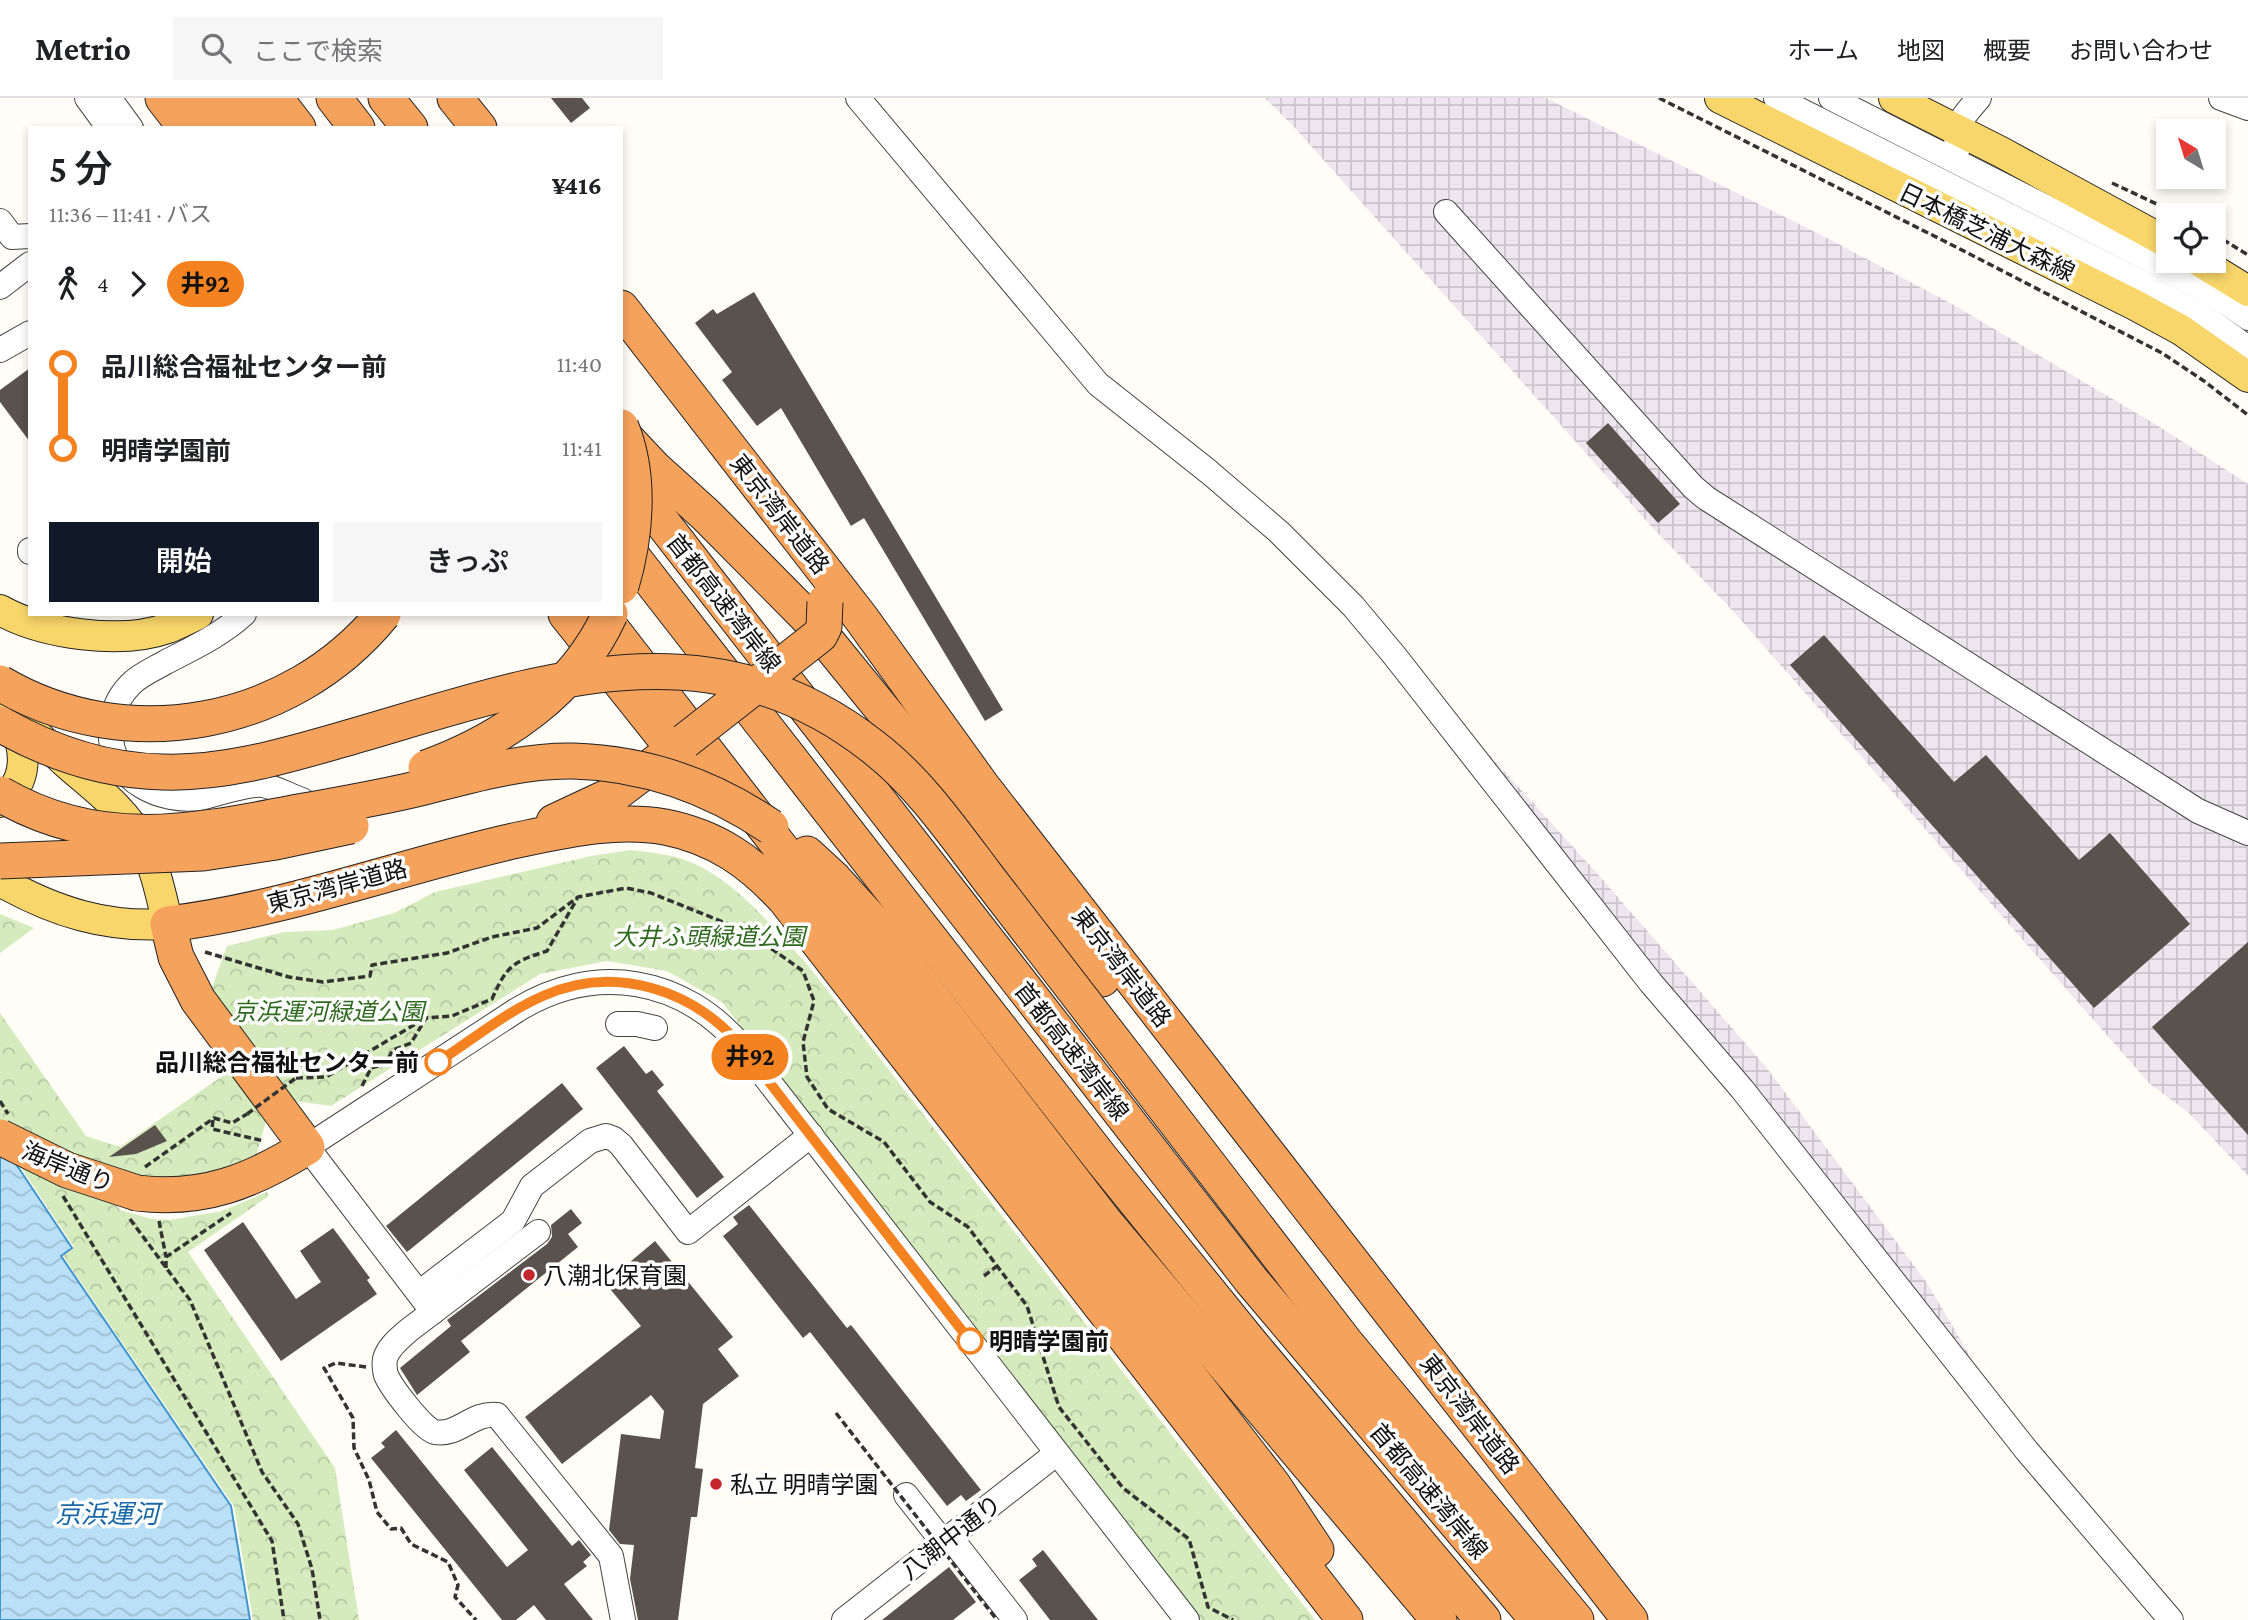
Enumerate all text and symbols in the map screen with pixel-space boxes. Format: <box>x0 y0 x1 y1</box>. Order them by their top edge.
search box <box>173 17 663 80</box>
icon: search <box>197 29 235 67</box>
text: Metrio <box>35 30 131 67</box>
text: ここで検索 <box>253 37 383 66</box>
text: ホーム <box>1788 37 1859 64</box>
text: 地図 <box>1897 37 1945 64</box>
text: 概要 <box>1983 37 2031 64</box>
text: お問い合わせ <box>2069 37 2213 64</box>
north arrow <box>2156 119 2226 189</box>
map controls <box>2156 119 2226 273</box>
text: 5 分 <box>49 148 113 190</box>
text: ¥416 <box>552 171 602 200</box>
street label: 日本橋芝浦大森線 <box>1895 178 2079 286</box>
text: 11:36 – 11:41 · バス <box>49 201 212 227</box>
button: locate <box>2156 203 2226 273</box>
icon: walk <box>49 265 87 303</box>
icon: forward <box>119 265 157 303</box>
text: 井92 <box>181 270 230 297</box>
text: 4 <box>97 271 109 297</box>
text: 11:40 <box>557 351 602 377</box>
text: 品川総合福祉センター前 <box>101 353 387 382</box>
text: 11:41 <box>562 435 602 461</box>
text: 明晴学園前 <box>101 437 231 466</box>
street label: 東京湾岸道路 <box>725 449 835 579</box>
button: 開始 <box>49 522 319 602</box>
button: きっぷ <box>333 522 602 602</box>
street label: 首都高速湾岸線 <box>662 528 786 678</box>
street label: 東京湾岸道路 <box>264 854 410 918</box>
street label: 東京湾岸道路 <box>1067 902 1177 1032</box>
park label: 大井ふ頭緑道公園 <box>613 923 808 950</box>
street label: 首都高速湾岸線 <box>1010 976 1134 1126</box>
park label: 京浜運河緑道公園 <box>232 998 427 1025</box>
line badge: 井92 <box>710 1034 790 1080</box>
text: 井92 <box>725 1043 775 1070</box>
place label: 品川総合福祉センター前 <box>155 1049 419 1076</box>
marker: 品川総合福祉センター前 <box>425 1049 451 1075</box>
street label: 海岸通り <box>18 1137 118 1197</box>
place label: 八潮北保育園 <box>543 1262 687 1289</box>
marker: 八潮北保育園 <box>521 1267 537 1283</box>
marker: 明晴学園前 <box>957 1328 983 1354</box>
place label: 明晴学園前 <box>989 1328 1109 1355</box>
street label: 東京湾岸道路 <box>1415 1349 1525 1479</box>
street label: 首都高速湾岸線 <box>1365 1418 1493 1564</box>
place label: 私立 明晴学園 <box>730 1471 879 1498</box>
marker: 私立 明晴学園 <box>708 1476 724 1492</box>
street label: 八潮中通り <box>895 1489 1007 1585</box>
water label: 京浜運河 <box>55 1500 164 1529</box>

